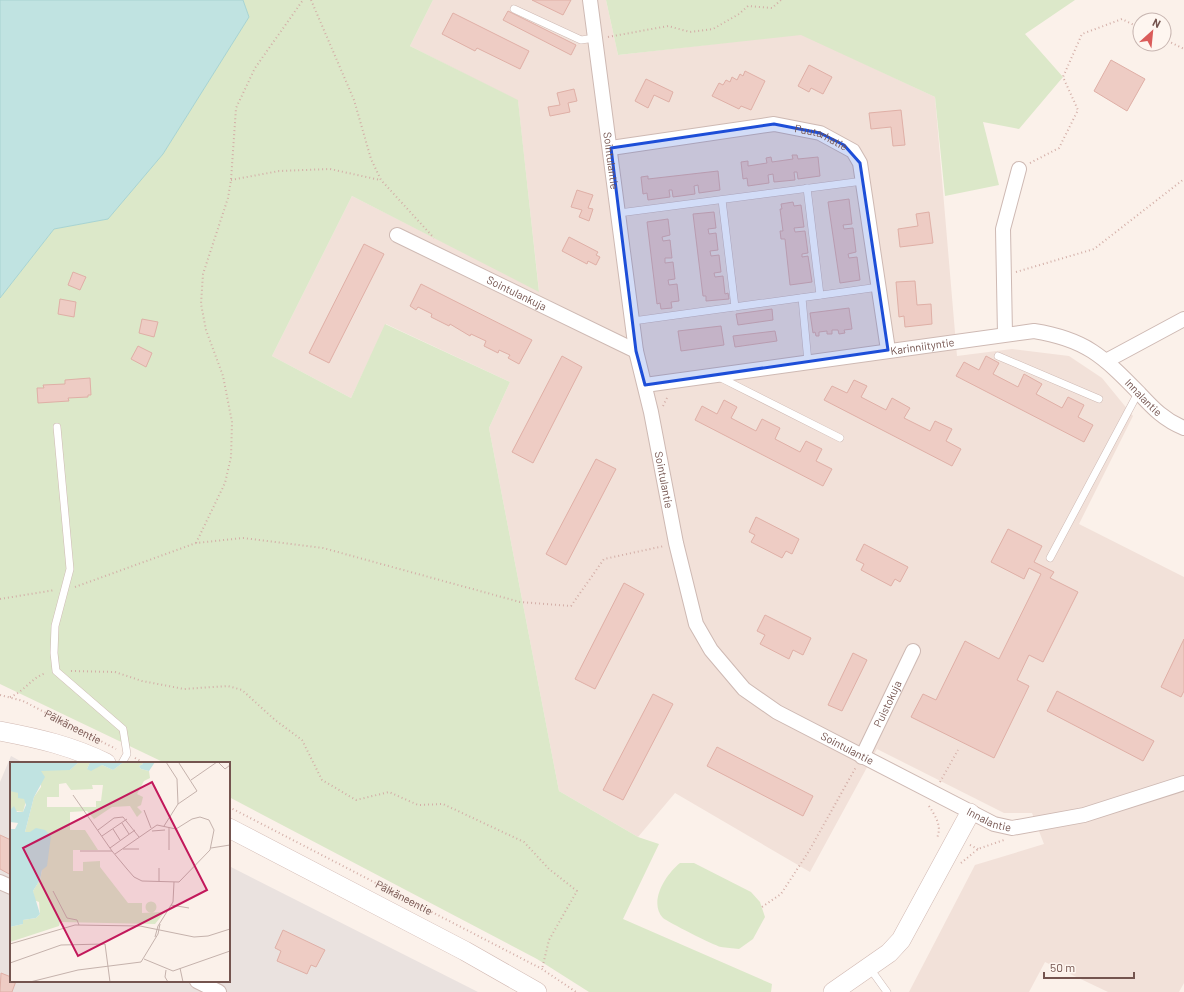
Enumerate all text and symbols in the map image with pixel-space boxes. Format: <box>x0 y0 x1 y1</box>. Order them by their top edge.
north arrow <box>1132 12 1172 52</box>
text: N <box>1151 15 1163 30</box>
street label: Puutarhatie <box>794 121 850 153</box>
street label: Sointulantie <box>601 131 622 190</box>
street label: Sointulankuja <box>485 273 549 313</box>
street label: Karinniityntie <box>889 335 955 357</box>
street label: Innalantie <box>1123 376 1165 419</box>
street label: Sointulantie <box>653 450 676 510</box>
street label: Puistokuja <box>870 678 904 729</box>
street label: Pälkäneentie <box>43 706 104 746</box>
street label: Sointulantie <box>819 729 876 767</box>
inset map <box>10 762 230 982</box>
street label: Innalantie <box>965 804 1013 834</box>
street label: Pälkäneentie <box>374 877 435 917</box>
scale bar <box>1044 954 1134 980</box>
text: 50 m <box>1050 960 1075 974</box>

